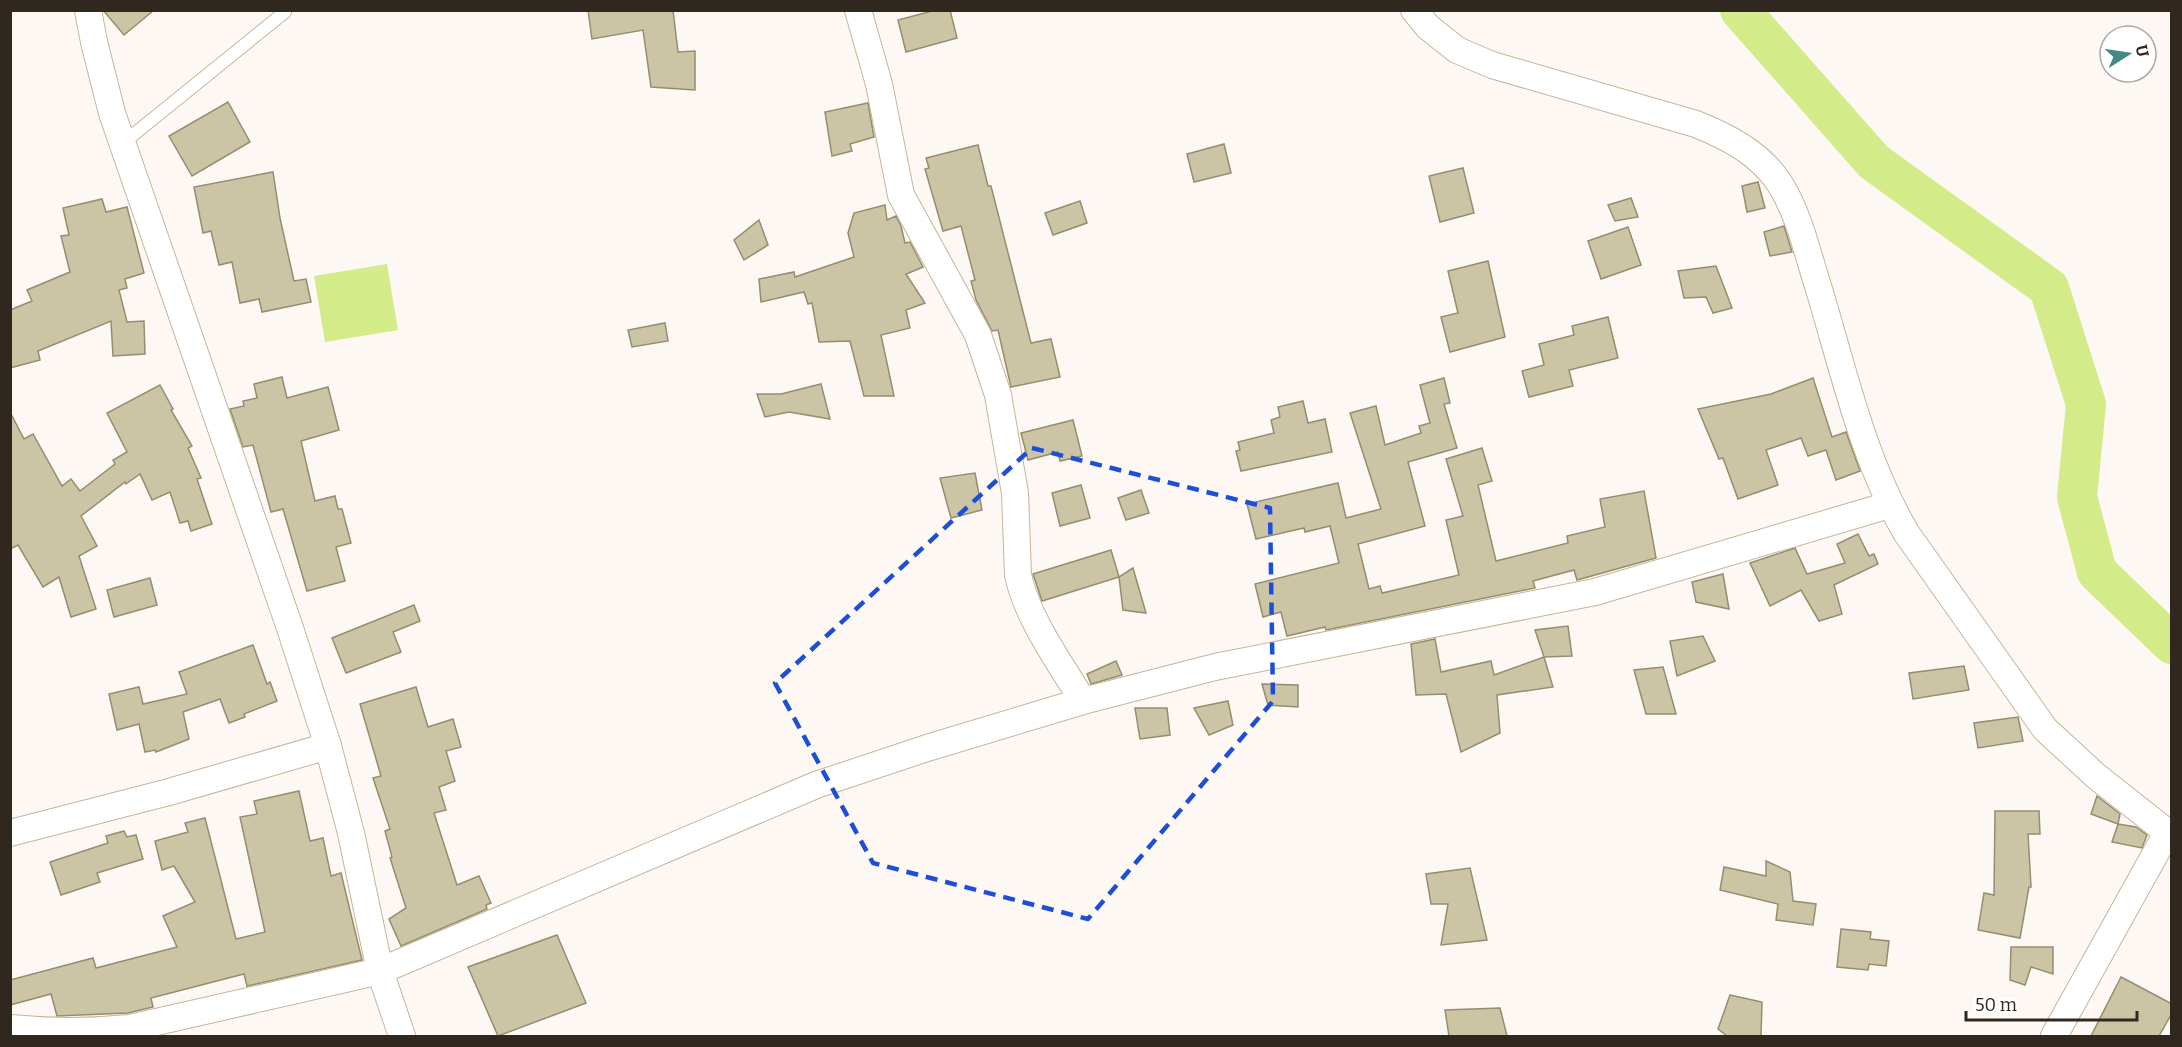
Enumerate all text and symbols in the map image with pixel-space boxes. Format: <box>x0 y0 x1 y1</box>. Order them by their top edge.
north arrow <box>2098 24 2158 84</box>
text: U <box>2132 43 2153 59</box>
scale bar <box>1966 984 2137 1022</box>
text: 50 m <box>1975 994 2017 1016</box>

